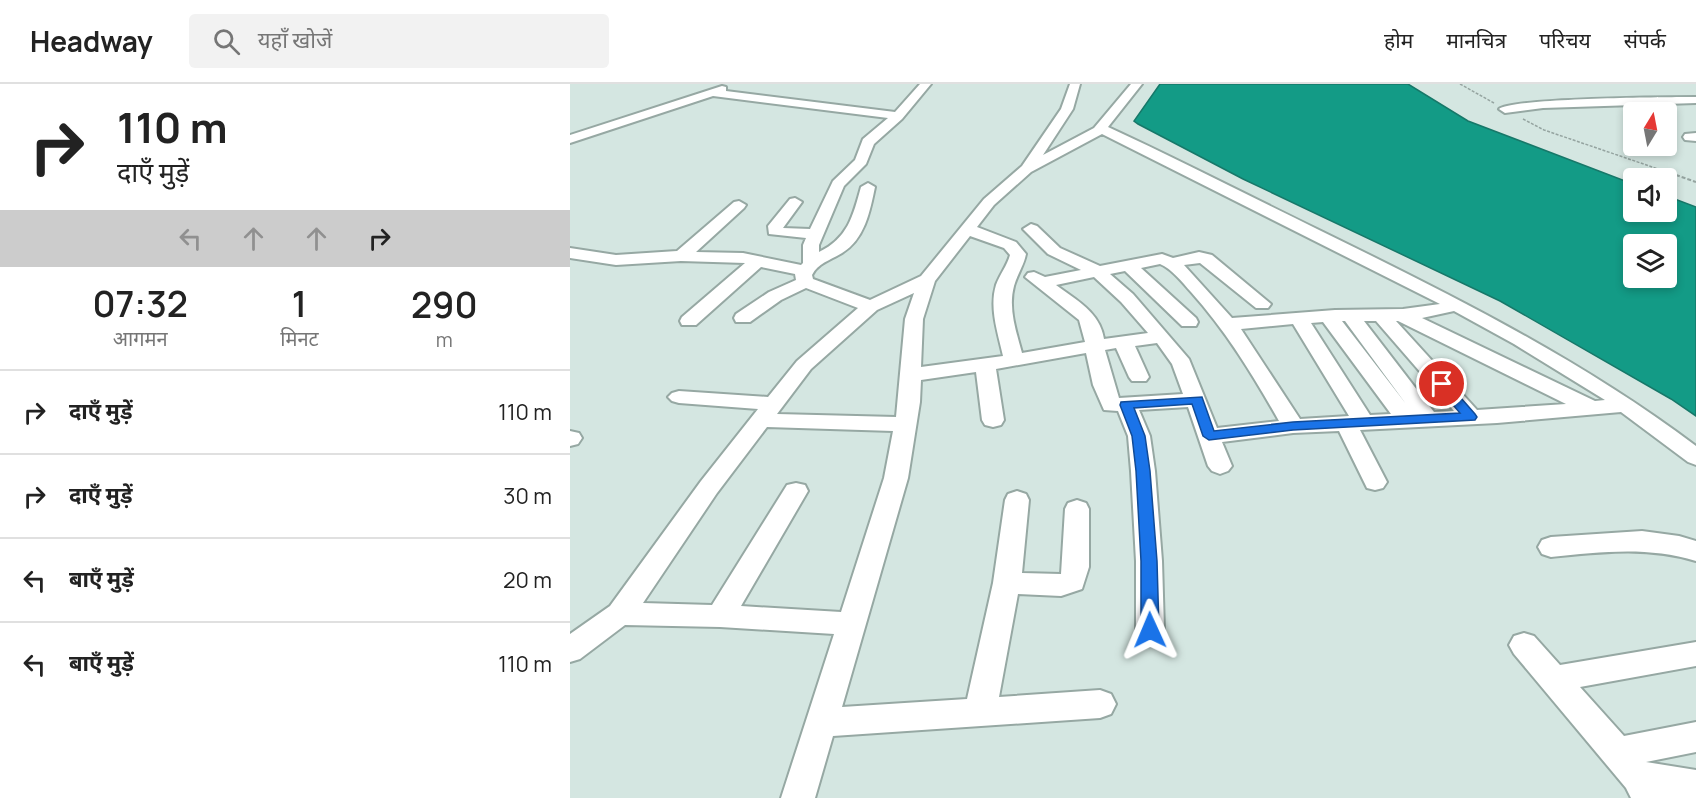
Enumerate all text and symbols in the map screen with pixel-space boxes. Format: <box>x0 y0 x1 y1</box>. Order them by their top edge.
search box <box>189 14 609 68</box>
text: Headway <box>30 22 153 60</box>
icon: search <box>210 25 243 58</box>
text: यहाँ खोजें <box>258 25 332 55</box>
text: होम <box>1384 26 1413 54</box>
text: मानचित्र <box>1446 26 1506 54</box>
text: परिचय <box>1539 26 1591 54</box>
text: संपर्क <box>1624 26 1666 54</box>
text: 110 m <box>117 98 228 156</box>
north arrow <box>1623 102 1677 156</box>
map controls <box>1623 102 1677 288</box>
icon: right <box>18 108 96 186</box>
text: दाएँ मुड़ें <box>117 153 189 190</box>
button: sound <box>1623 168 1677 222</box>
icon: left <box>174 222 207 255</box>
icon: ahead <box>237 222 270 255</box>
icon: ahead <box>300 222 333 255</box>
icon: right <box>363 222 396 255</box>
button: layers <box>1623 234 1677 288</box>
text: 07:32 <box>92 279 188 328</box>
text: 1 <box>292 279 307 328</box>
text: 290 <box>411 280 478 329</box>
text: आगमन <box>113 325 168 352</box>
text: मिनट <box>280 325 319 352</box>
text: m <box>436 326 453 353</box>
pin <box>1416 358 1467 409</box>
icon: arrive <box>1425 367 1458 400</box>
icon: right <box>18 396 51 429</box>
text: दाएँ मुड़ें <box>69 396 132 426</box>
text: 110 m <box>498 397 552 427</box>
icon: right <box>18 480 51 513</box>
text: दाएँ मुड़ें <box>69 480 132 510</box>
text: 30 m <box>503 481 552 511</box>
icon: left <box>18 564 51 597</box>
text: बाएँ मुड़ें <box>69 564 134 594</box>
text: 20 m <box>503 565 552 595</box>
position arrow <box>1118 598 1182 662</box>
icon: left <box>18 648 51 681</box>
text: बाएँ मुड़ें <box>69 648 134 678</box>
text: 110 m <box>498 649 552 679</box>

